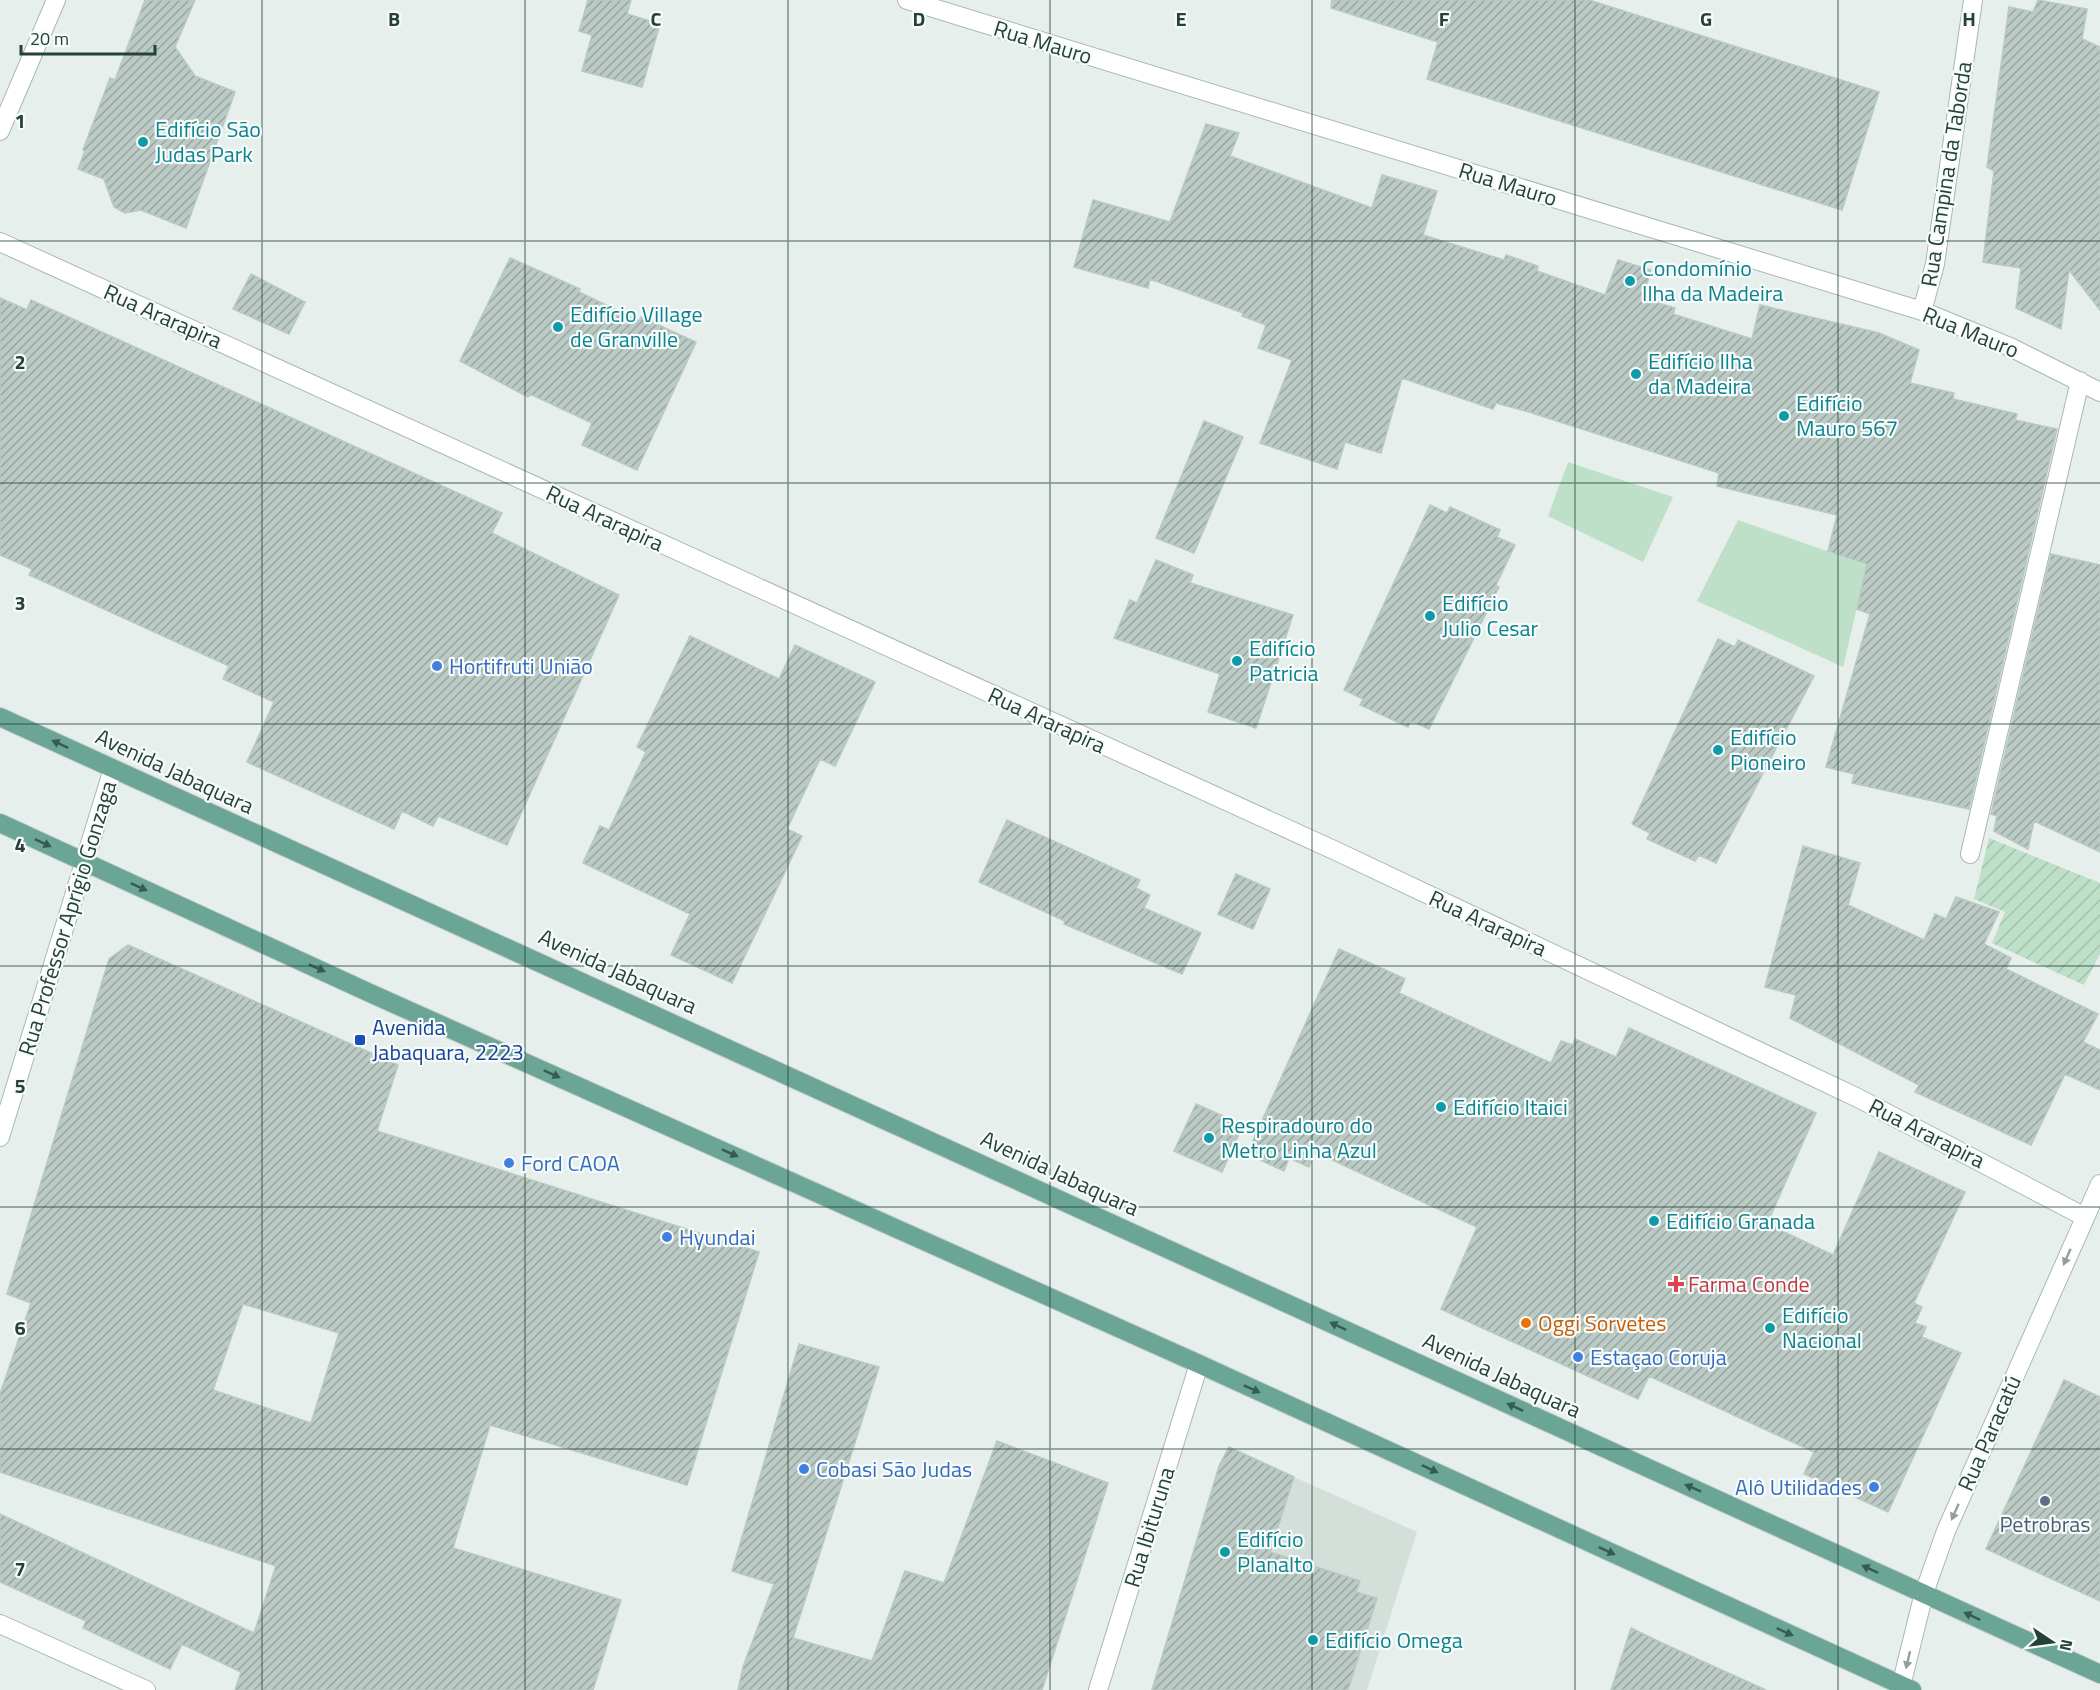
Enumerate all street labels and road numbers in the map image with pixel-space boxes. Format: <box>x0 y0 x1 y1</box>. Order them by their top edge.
street label: Rua Mauro <box>990 11 1096 73</box>
street label: Rua Campina da Taborda <box>1911 59 1981 289</box>
street label: Rua Mauro <box>1455 153 1561 215</box>
street label: Rua Ararapira <box>98 275 228 357</box>
street label: Rua Mauro <box>1918 297 2024 367</box>
street label: Rua Ararapira <box>541 476 669 560</box>
street label: Rua Ararapira <box>983 678 1111 762</box>
street label: Avenida Jabaquara <box>90 719 260 823</box>
street label: Rua Professor Aprígio Gonzaga <box>9 776 125 1060</box>
street label: Rua Ararapira <box>1424 881 1552 965</box>
street label: Avenida Jabaquara <box>533 919 703 1023</box>
street label: Rua Ararapira <box>1863 1089 1991 1177</box>
street label: Avenida Jabaquara <box>975 1121 1145 1225</box>
street label: Avenida Jabaquara <box>1417 1323 1587 1427</box>
street label: Rua Paracatú <box>1948 1370 2030 1496</box>
street label: Rua Ibituruna <box>1115 1463 1183 1591</box>

